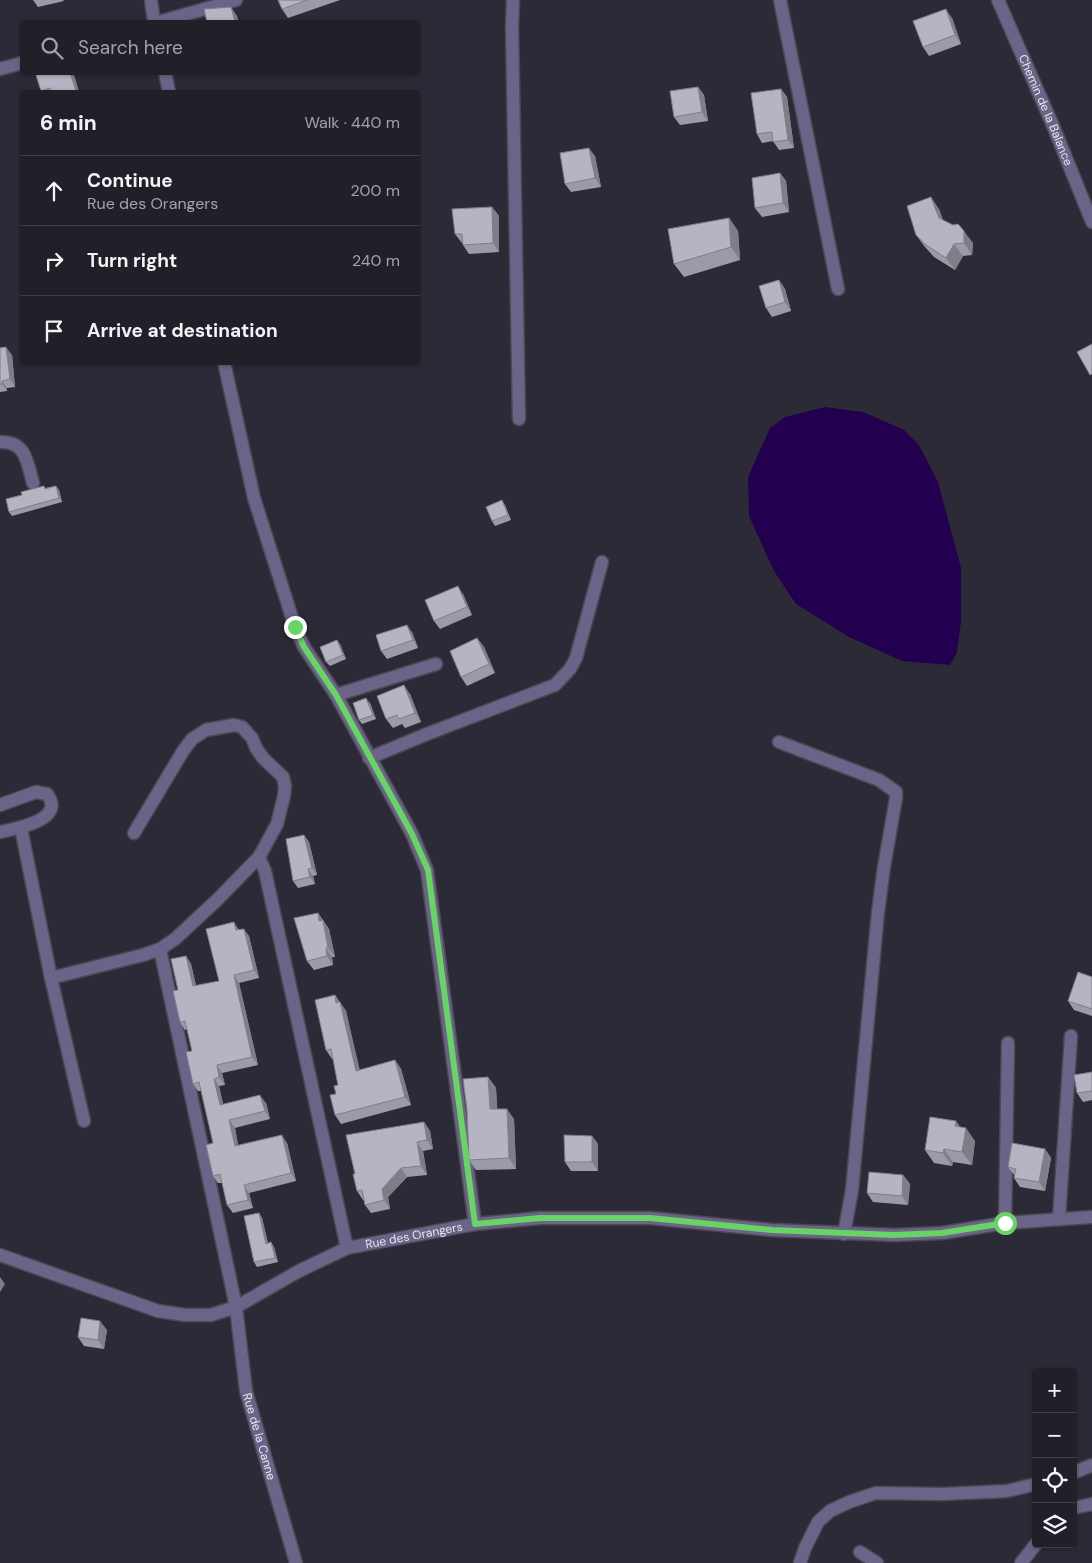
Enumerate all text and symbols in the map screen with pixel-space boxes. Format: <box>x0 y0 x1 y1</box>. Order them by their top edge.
search box <box>20 20 420 75</box>
icon: search <box>38 34 66 62</box>
text: Search here <box>78 35 183 60</box>
street label: Chemin de la Balance <box>1015 52 1077 168</box>
text: 6 min <box>40 109 97 137</box>
text: Walk · 440 m <box>304 112 400 133</box>
text: Continue <box>87 168 173 193</box>
icon: ahead <box>40 177 68 205</box>
text: 200 m <box>351 180 400 201</box>
text: Rue des Orangers <box>87 193 218 214</box>
icon: right <box>40 247 68 275</box>
text: Turn right <box>87 248 177 273</box>
text: 240 m <box>352 250 400 271</box>
icon: arrive <box>40 317 68 345</box>
text: Arrive at destination <box>87 318 278 343</box>
route end <box>284 616 307 639</box>
route start <box>994 1212 1017 1235</box>
street label: Rue des Orangers <box>364 1219 464 1252</box>
map controls <box>1032 1368 1077 1548</box>
button: + <box>1032 1368 1077 1413</box>
street label: Rue de la Canne <box>239 1391 280 1482</box>
button: − <box>1032 1413 1077 1458</box>
button: locate <box>1032 1458 1077 1503</box>
button: layers <box>1032 1503 1077 1548</box>

